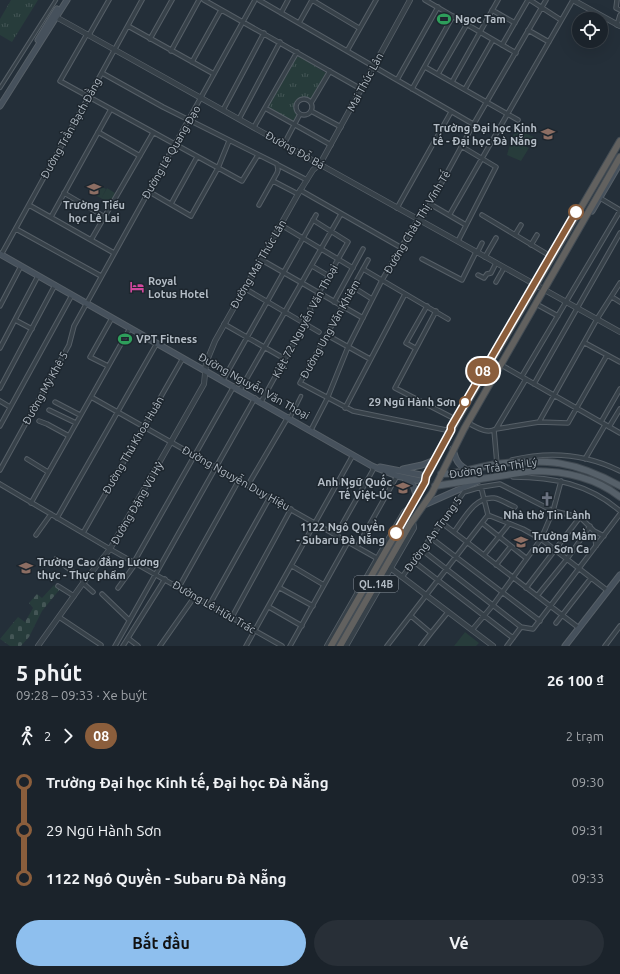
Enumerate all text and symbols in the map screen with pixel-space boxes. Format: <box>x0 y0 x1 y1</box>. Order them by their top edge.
sports icon: Ngoc Tam <box>436 11 452 27</box>
map controls <box>572 12 608 48</box>
button: locate <box>572 12 608 48</box>
place label: Ngoc Tam <box>455 13 506 25</box>
street label: Mai Thúc Lân <box>345 51 385 113</box>
street label: Đường Trần Bạch Đằng <box>37 75 105 181</box>
street label: Đường Lê Quang Đạo <box>139 103 204 201</box>
place label: Trường Đại học Kinh tế - Đại học Đà Nẵng <box>433 122 537 147</box>
school or university icon: Trường Đại học Kinh tế - Đại học Đà Nẵng <box>540 126 556 142</box>
street label: Đường Đỗ Bá <box>263 128 327 171</box>
street label: Đường Châu Thị Vĩnh Tế <box>380 168 453 276</box>
school or university icon: Trường Tiểu học Lê Lai <box>86 181 102 197</box>
place label: Trường Tiểu học Lê Lai <box>63 199 125 224</box>
unlabelled marker <box>568 204 584 220</box>
street label: Đường Mai Thúc Lân <box>228 218 288 310</box>
street label: Kiệt 72 Nguyễn Văn Thoại <box>269 262 341 380</box>
place label: Royal Lotus Hotel <box>148 275 209 300</box>
street label: Đường Ung Văn Khiêm <box>298 277 362 381</box>
hotel icon: Royal Lotus Hotel <box>129 279 145 295</box>
sports icon: VPT Fitness <box>117 331 133 347</box>
place label: VPT Fitness <box>136 333 197 345</box>
street label: Đường Mỹ Khê 5 <box>20 350 70 426</box>
street label: Đường Nguyễn Văn Thoại <box>196 350 312 422</box>
line badge: 08 <box>465 358 501 384</box>
text: 08 <box>475 363 491 379</box>
street label: Đường Thủ Khoa Huân <box>100 394 166 496</box>
place label: 29 Ngũ Hành Sơn <box>369 396 456 408</box>
marker: 29 Ngũ Hành Sơn <box>459 396 471 408</box>
street label: Đường Nguyễn Duy Hiệu <box>180 443 292 513</box>
street label: Đường Trần Thị Lý <box>448 454 539 481</box>
street label: Đường Đặng Vũ Hỷ <box>108 459 167 547</box>
place label: Anh Ngữ Quốc Tế Việt-Úc <box>318 474 393 501</box>
school or university icon: Anh Ngữ Quốc Tế Việt-Úc <box>395 480 411 496</box>
church icon: Nhà thờ Tin Lành <box>539 491 555 507</box>
street label: Đường An Trung 5 <box>402 494 464 574</box>
place label: Nhà thờ Tin Lành <box>503 509 591 521</box>
place label: 1122 Ngô Quyền - Subaru Đà Nẵng <box>296 519 385 546</box>
marker: 1122 Ngô Quyền - Subaru Đà Nẵng <box>388 525 404 541</box>
place label: Trường Mầm non Sơn Ca <box>532 528 597 555</box>
school or university icon: Trường Mầm non Sơn Ca <box>513 534 529 550</box>
place label: Trường Cao đẳng Lương thực - Thực phẩm <box>37 556 159 581</box>
school or university icon: Trường Cao đẳng Lương thực - Thực phẩm <box>18 560 34 576</box>
road number: QL.14B <box>354 576 398 592</box>
street label: Đường Lê Hữu Trác <box>170 578 258 636</box>
text: 5 phút <box>16 660 82 685</box>
text: 26 100 ₫ <box>547 672 604 689</box>
text: 09:28 – 09:33 · Xe buýt <box>16 688 147 702</box>
icon: walk <box>16 725 38 747</box>
icon: forward <box>57 725 79 747</box>
text: 08 <box>93 728 109 744</box>
text: 2 <box>44 729 51 743</box>
text: 2 trạm <box>566 729 604 743</box>
text: Trường Đại học Kinh tế, Đại học Đà Nẵng <box>46 774 328 791</box>
text: 09:30 <box>571 775 604 789</box>
text: 29 Ngũ Hành Sơn <box>46 822 162 839</box>
text: 09:31 <box>571 823 604 837</box>
text: 1122 Ngô Quyền - Subaru Đà Nẵng <box>46 870 286 887</box>
text: 09:33 <box>571 871 604 885</box>
button: Bắt đầu <box>16 920 306 966</box>
button: Vé <box>314 920 604 966</box>

